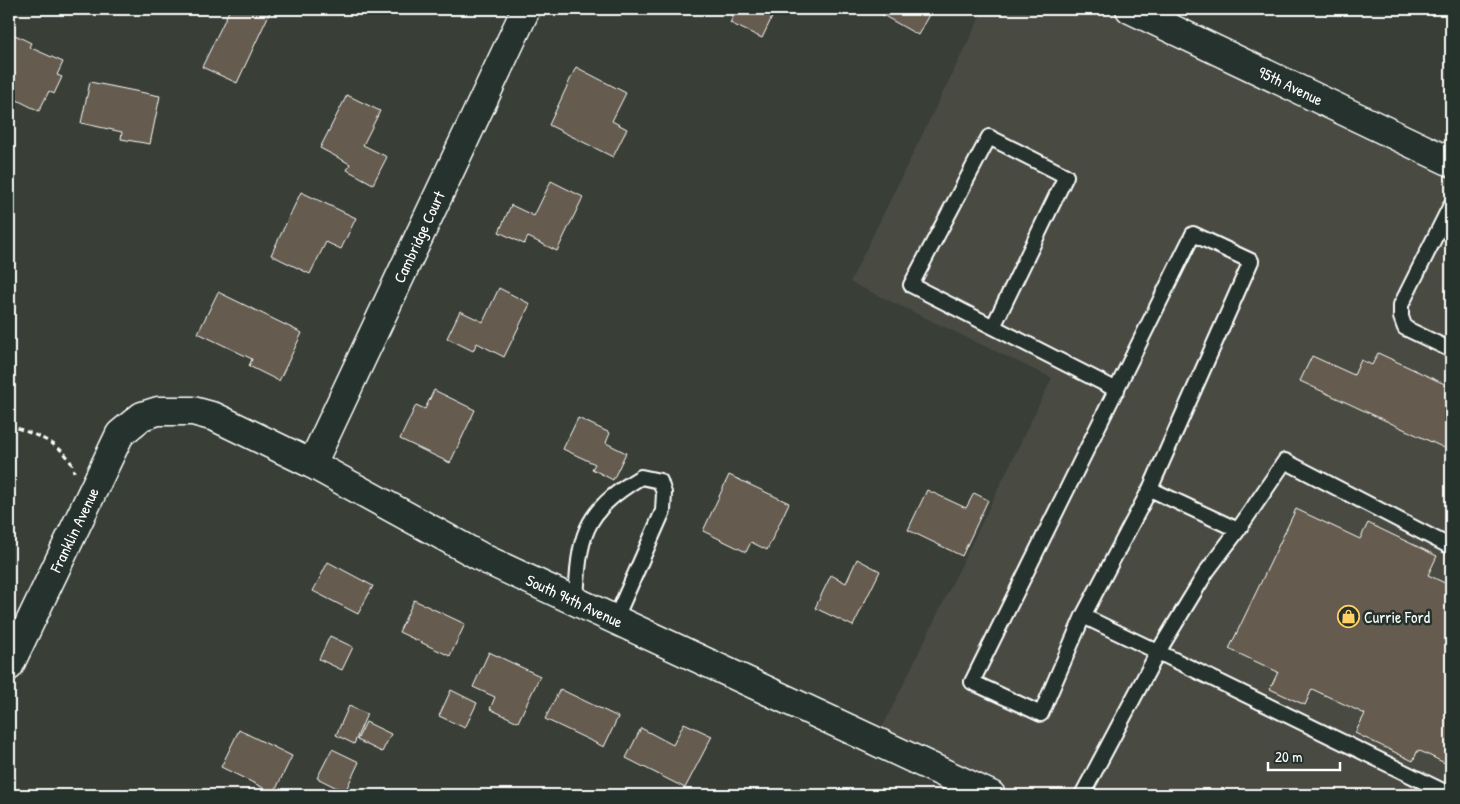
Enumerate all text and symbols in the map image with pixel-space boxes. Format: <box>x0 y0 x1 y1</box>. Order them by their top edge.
street label: 95th Avenue <box>1255 61 1327 111</box>
street label: Cambridge Court <box>388 187 450 286</box>
street label: Franklin Avenue <box>44 483 104 577</box>
street label: South 94th Avenue <box>522 569 627 633</box>
shop icon: Currie Ford <box>1336 605 1360 629</box>
place label: Currie Ford <box>1364 606 1430 628</box>
scale bar <box>1268 739 1340 771</box>
text: 20 m <box>1275 746 1302 767</box>

